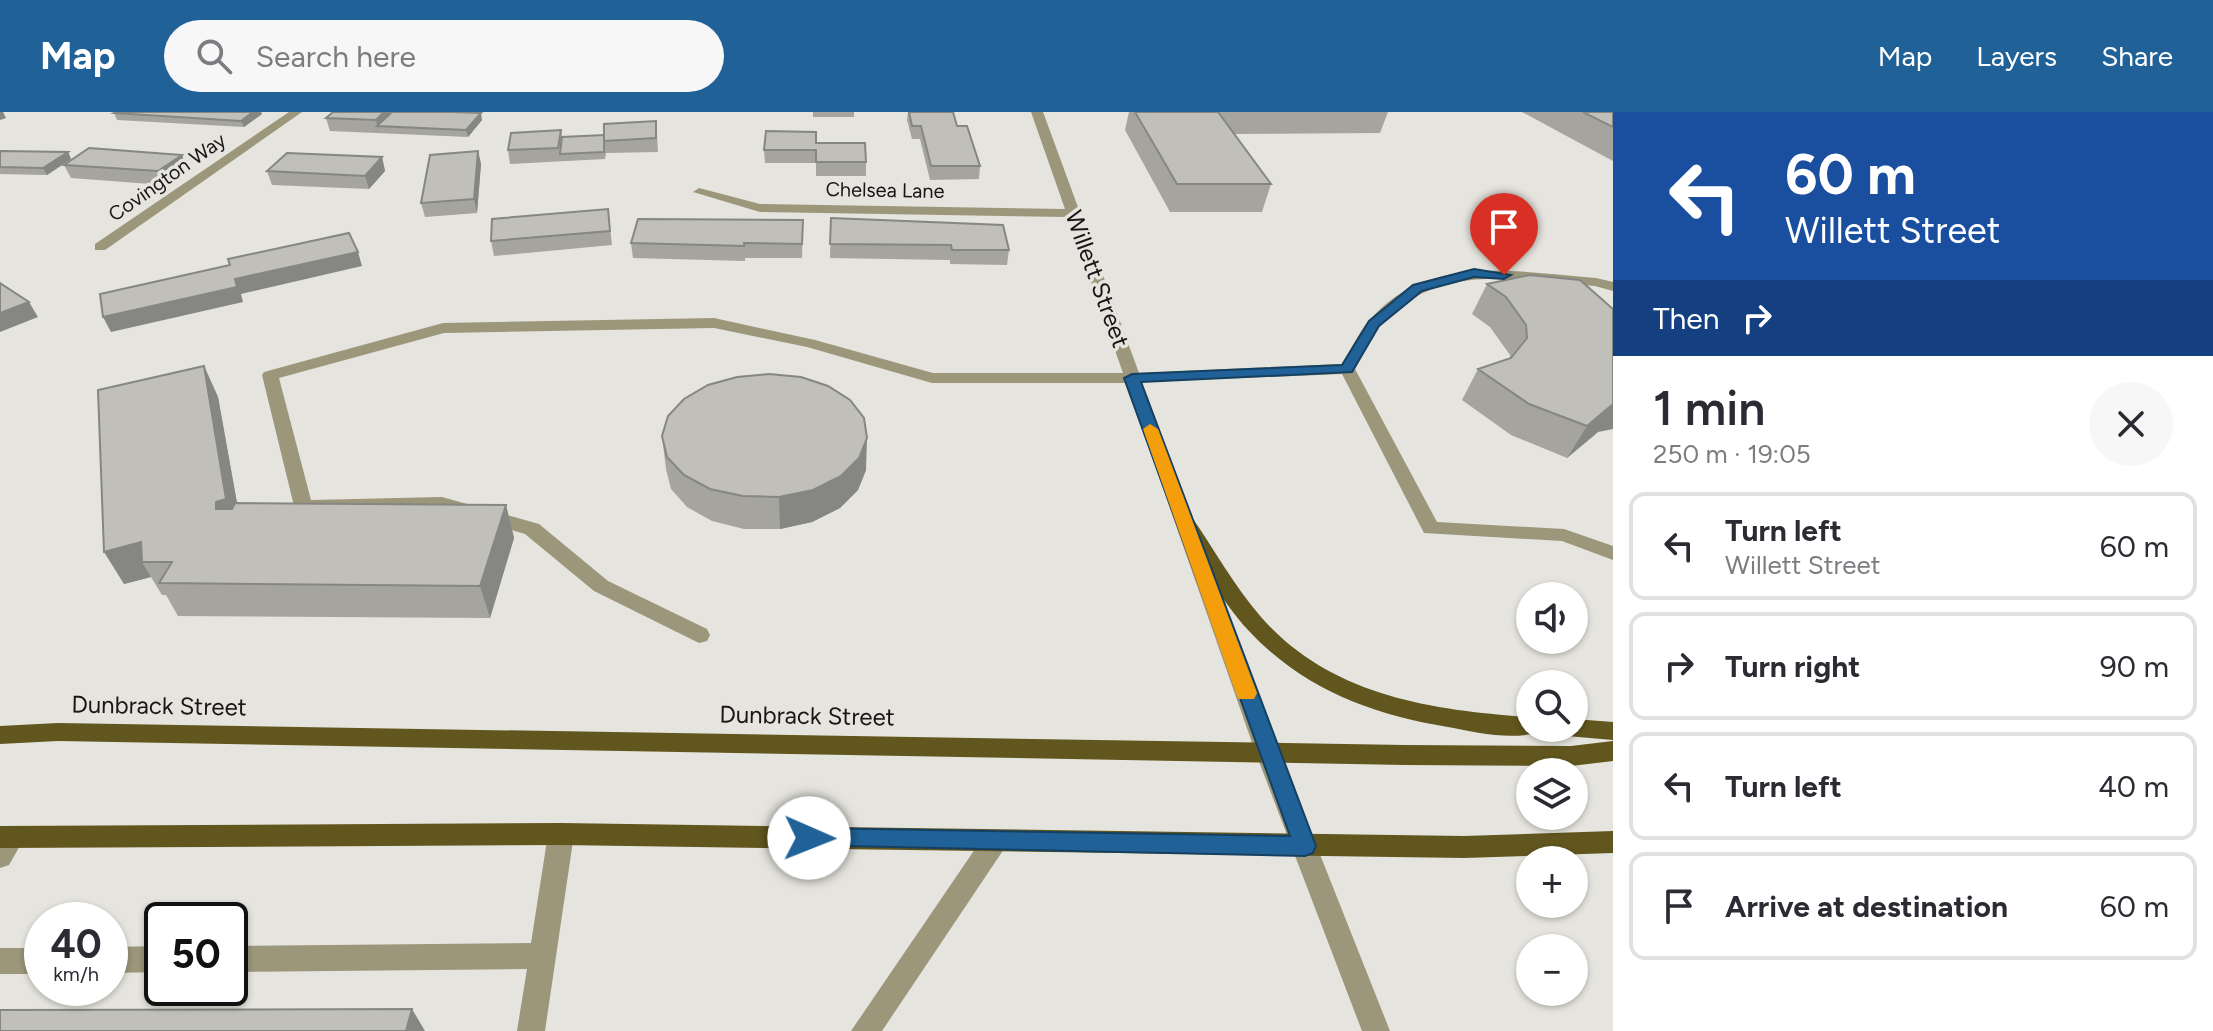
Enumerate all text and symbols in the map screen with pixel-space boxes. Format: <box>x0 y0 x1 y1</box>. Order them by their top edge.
search box <box>164 20 724 92</box>
text: Map <box>40 33 116 79</box>
icon: search <box>192 34 236 78</box>
text: Search here <box>256 38 416 75</box>
text: Map <box>1878 39 1932 73</box>
text: Layers <box>1976 39 2057 73</box>
text: Share <box>2101 39 2173 73</box>
street label: Covington Way <box>104 127 231 226</box>
text: 60 m <box>1785 141 1916 208</box>
icon: left <box>1653 144 1757 248</box>
street label: Chelsea Lane <box>825 177 945 203</box>
pin <box>1470 193 1538 275</box>
icon: arrive <box>1482 205 1526 249</box>
street label: Willett Street <box>1059 206 1136 351</box>
text: Willett Street <box>1785 209 2000 252</box>
icon: right <box>1735 296 1779 340</box>
text: Then <box>1653 300 1719 337</box>
text: 1 min <box>1653 379 1765 437</box>
button: close <box>2089 382 2173 466</box>
text: 250 m · 19:05 <box>1653 438 1811 470</box>
text: Turn left <box>1725 512 1842 549</box>
icon: left <box>1657 524 1701 568</box>
text: 60 m <box>2100 528 2169 565</box>
text: Willett Street <box>1725 549 1881 581</box>
map controls <box>1516 582 1588 1006</box>
button: sound <box>1516 582 1588 654</box>
icon: right <box>1657 644 1701 688</box>
text: Turn right <box>1725 648 1860 685</box>
text: 90 m <box>2100 648 2169 685</box>
button: search <box>1516 670 1588 742</box>
street label: Dunbrack Street <box>71 689 247 722</box>
street label: Dunbrack Street <box>719 699 895 732</box>
button: layers <box>1516 758 1588 830</box>
icon: left <box>1657 764 1701 808</box>
text: Turn left <box>1725 768 1842 805</box>
text: 40 m <box>2098 768 2169 805</box>
position arrow <box>767 796 851 880</box>
button: + <box>1516 846 1588 918</box>
icon: arrive <box>1657 884 1701 928</box>
text: Arrive at destination <box>1725 888 2008 925</box>
text: 60 m <box>2100 888 2169 925</box>
speed limit sign: 50 <box>144 902 248 1006</box>
text: 40 <box>50 920 102 968</box>
button: − <box>1516 934 1588 1006</box>
text: km/h <box>53 962 99 986</box>

